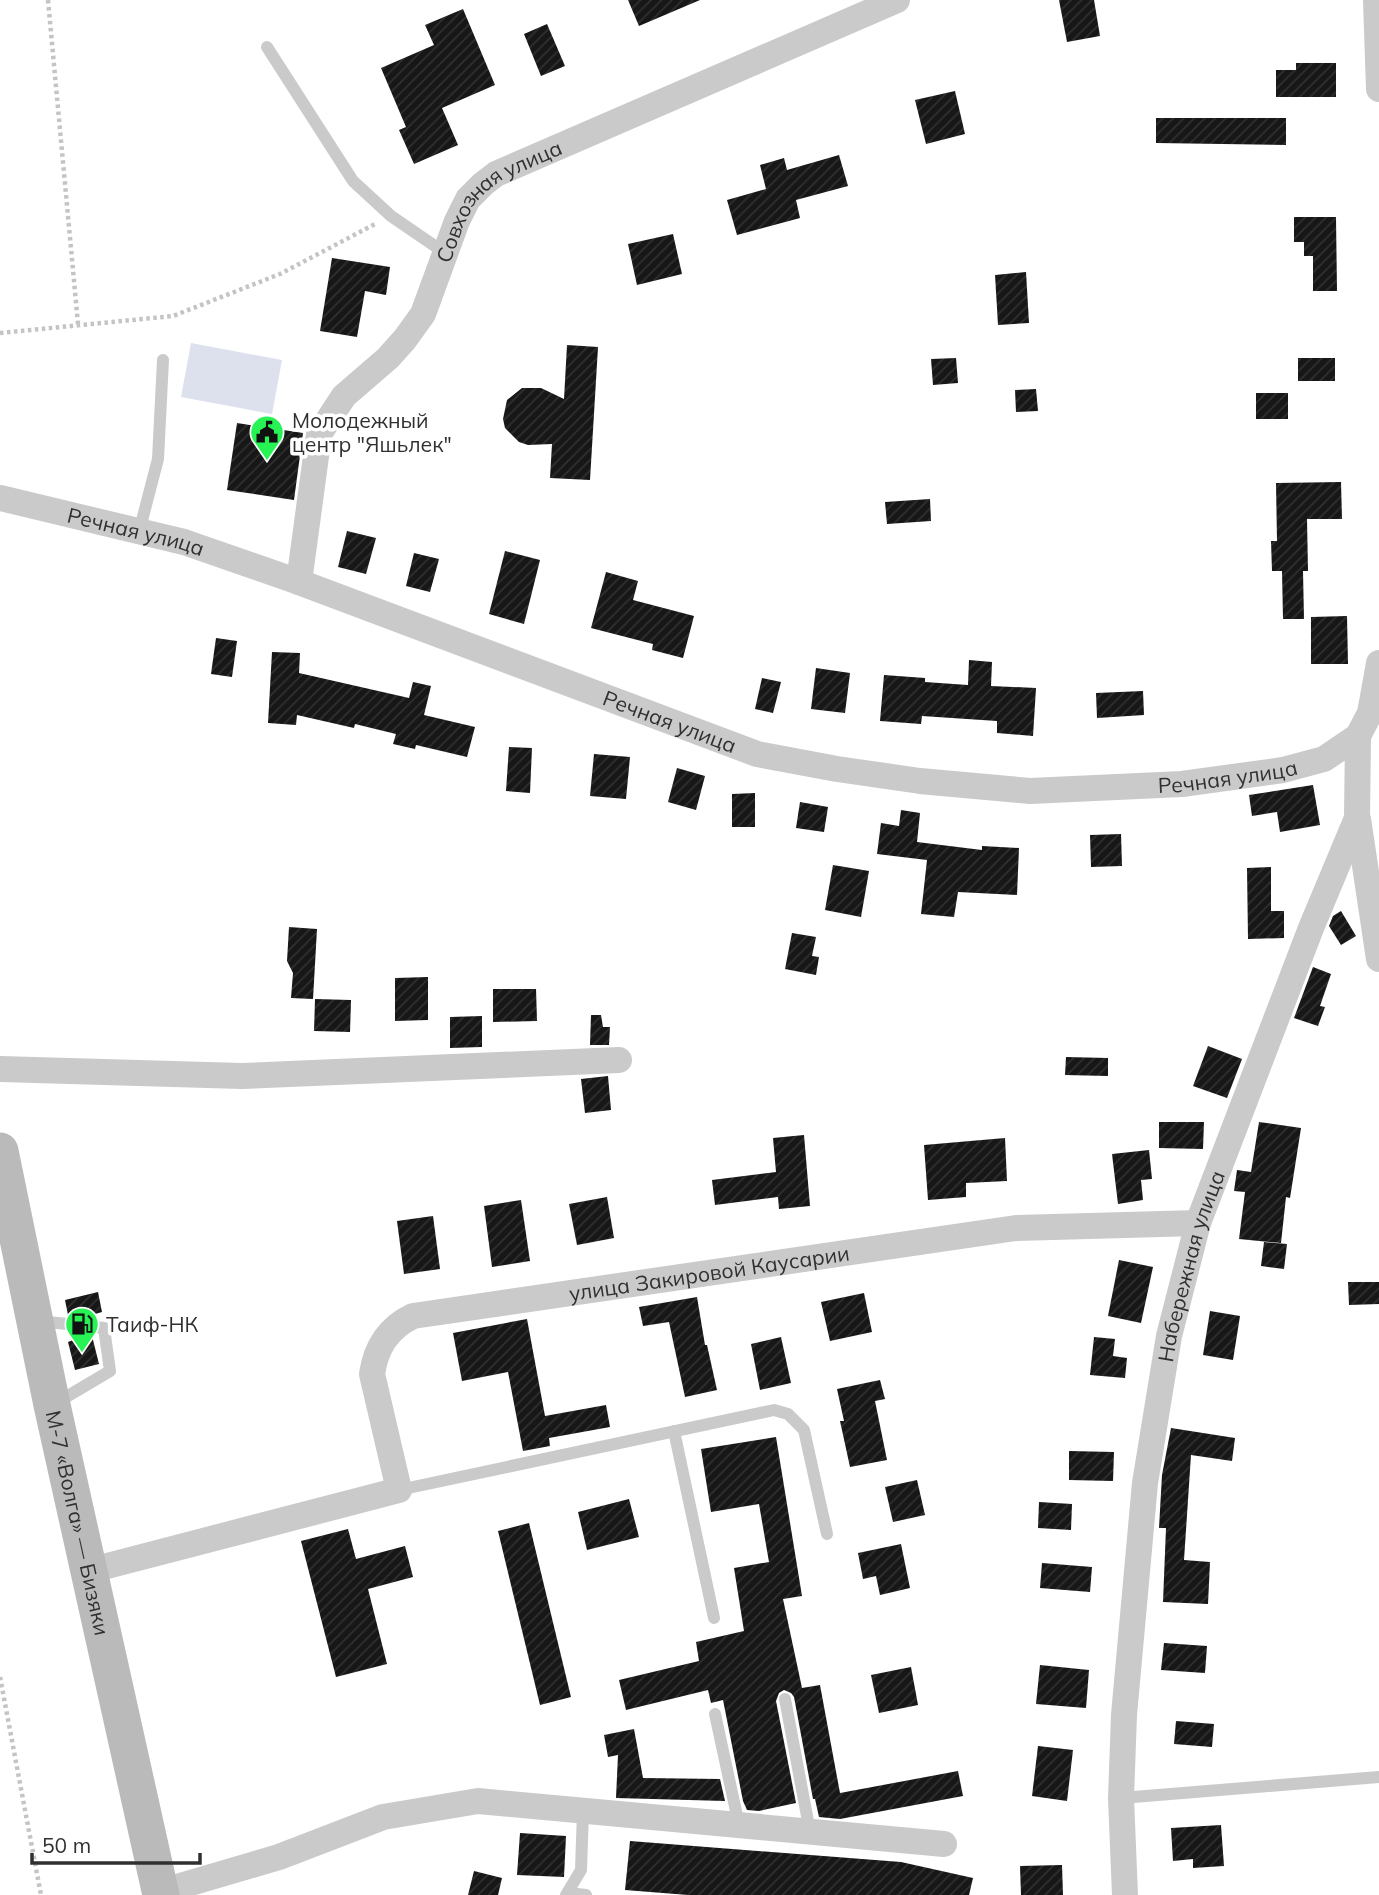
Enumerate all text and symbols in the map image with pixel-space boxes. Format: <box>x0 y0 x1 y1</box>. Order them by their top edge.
street label: Совхозная улица <box>430 134 566 266</box>
place label: Молодежный центр "Яшьлек" <box>292 407 452 457</box>
public building icon: Молодежный центр "Яшьлек" <box>248 413 286 462</box>
street label: Речная улица <box>65 502 208 561</box>
street label: Речная улица <box>599 684 740 758</box>
street label: Речная улица <box>1157 754 1300 798</box>
street label: Набережная улица <box>1152 1167 1230 1364</box>
street label: улица Закировой Каусарии <box>567 1239 851 1306</box>
fuel station icon: Таиф-НК <box>63 1305 101 1354</box>
place label: Таиф-НК <box>106 1311 199 1337</box>
street label: М-7 «Волга» — Бизяки <box>41 1408 116 1638</box>
scale bar <box>32 1822 200 1866</box>
text: 50 m <box>42 1832 91 1858</box>

